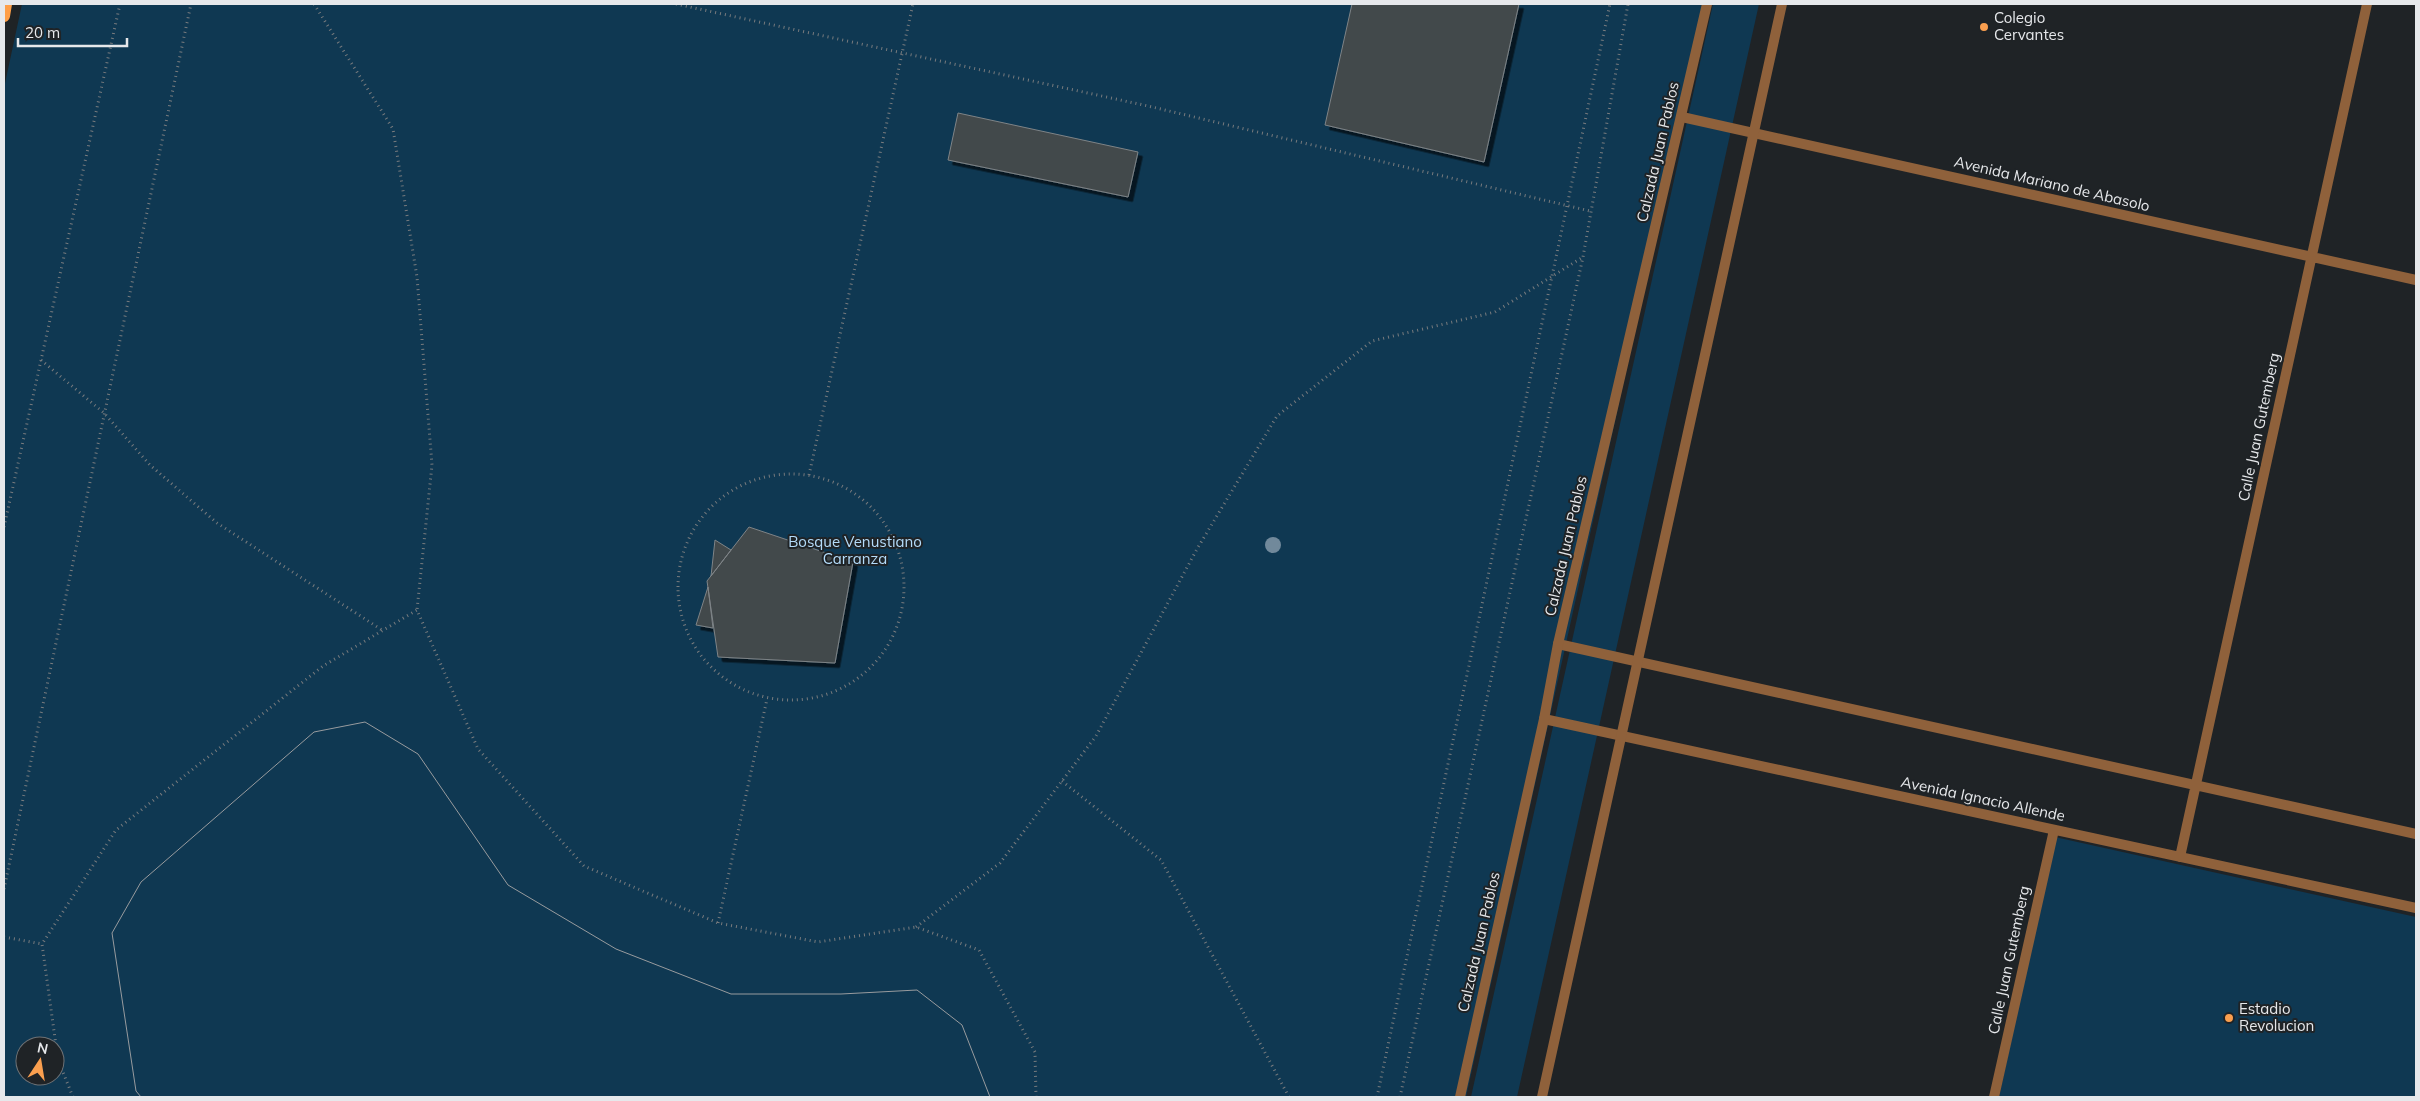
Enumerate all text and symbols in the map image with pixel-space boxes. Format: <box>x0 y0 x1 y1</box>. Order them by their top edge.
place label: Colegio Cervantes <box>1994 8 2064 44</box>
scale bar <box>18 15 126 47</box>
marker: Colegio Cervantes <box>1978 21 1990 33</box>
text: 20 m <box>25 23 60 42</box>
street label: Calzada Juan Pablos <box>1632 80 1683 224</box>
street label: Avenida Mariano de Abasolo <box>1952 152 2152 215</box>
street label: Calle Juan Gutemberg <box>2233 351 2284 503</box>
street label: Calzada Juan Pablos <box>1540 474 1591 618</box>
park label: Bosque Venustiano Carranza <box>788 532 922 568</box>
street label: Avenida Ignacio Allende <box>1899 772 2067 825</box>
street label: Calzada Juan Pablos <box>1453 870 1504 1014</box>
street label: Calle Juan Gutemberg <box>1983 884 2034 1036</box>
place label: Estadio Revolucion <box>2239 999 2314 1035</box>
marker: Estadio Revolucion <box>2223 1012 2235 1024</box>
north arrow <box>15 1036 65 1086</box>
text: N <box>36 1038 50 1058</box>

